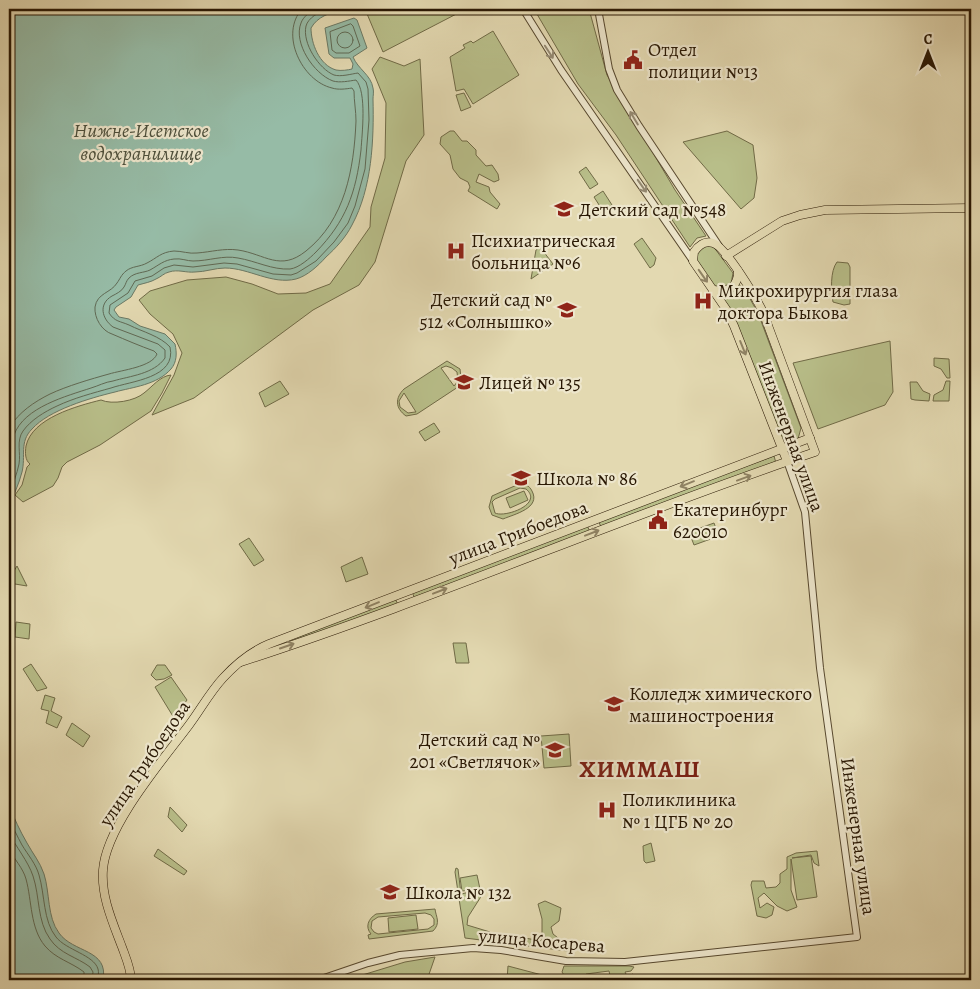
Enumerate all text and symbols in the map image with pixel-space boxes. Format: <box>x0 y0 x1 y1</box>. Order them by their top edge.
north arrow <box>902 28 952 78</box>
text: С <box>924 30 933 49</box>
place label: Отдел полиции №13 <box>648 37 758 85</box>
one-way arrow <box>545 45 555 59</box>
public building icon: Отдел полиции №13 <box>622 49 644 71</box>
one-way arrow <box>628 111 638 125</box>
water label: Нижне-Исетское водохранилище <box>73 117 209 167</box>
one-way arrow <box>637 179 647 193</box>
place label: Детский сад №548 <box>579 197 726 223</box>
school or university icon: Детский сад №548 <box>553 198 575 220</box>
place label: Психиатрическая больница №6 <box>471 228 616 276</box>
hospital icon: Психиатрическая больница №6 <box>445 240 467 262</box>
one-way arrow <box>698 268 708 282</box>
place label: Микрохирургия глаза доктора Быкова <box>717 278 898 326</box>
place label: Детский сад № 512 «Солнышко» <box>419 287 552 335</box>
hospital icon: Микрохирургия глаза доктора Быкова <box>692 290 714 312</box>
school or university icon: Детский сад № 512 «Солнышко» <box>556 299 578 321</box>
one-way arrow <box>739 340 748 355</box>
street label: Инженерная улица <box>752 357 831 516</box>
place label: Лицей № 135 <box>479 370 581 396</box>
school or university icon: Лицей № 135 <box>453 371 475 393</box>
place label: Школа № 86 <box>536 466 637 492</box>
school or university icon: Школа № 86 <box>510 467 532 489</box>
one-way arrow <box>736 473 752 482</box>
one-way arrow <box>680 480 695 490</box>
street label: улица Грибоедова <box>444 494 592 572</box>
place label: Екатеринбург 620010 <box>673 497 787 545</box>
public building icon: Екатеринбург 620010 <box>647 509 669 531</box>
one-way arrow <box>584 528 599 537</box>
one-way arrow <box>432 586 447 595</box>
one-way arrow <box>365 601 380 610</box>
one-way arrow <box>279 641 294 650</box>
place label: Колледж химического машиностроения <box>629 681 812 729</box>
school or university icon: Колледж химического машиностроения <box>603 693 625 715</box>
street label: улица Грибоедова <box>92 695 197 833</box>
place label: Детский сад № 201 «Светлячок» <box>410 727 540 775</box>
school or university icon: Детский сад № 201 «Светлячок» <box>544 739 566 761</box>
district label: ХИММАШ <box>579 753 701 785</box>
street label: Инженерная улица <box>834 756 882 917</box>
place label: Поликлиника № 1 ЦГБ № 20 <box>622 787 736 835</box>
hospital icon: Поликлиника № 1 ЦГБ № 20 <box>596 799 618 821</box>
place label: Школа № 132 <box>405 880 511 906</box>
school or university icon: Школа № 132 <box>379 881 401 903</box>
street label: улица Косарева <box>477 922 606 959</box>

